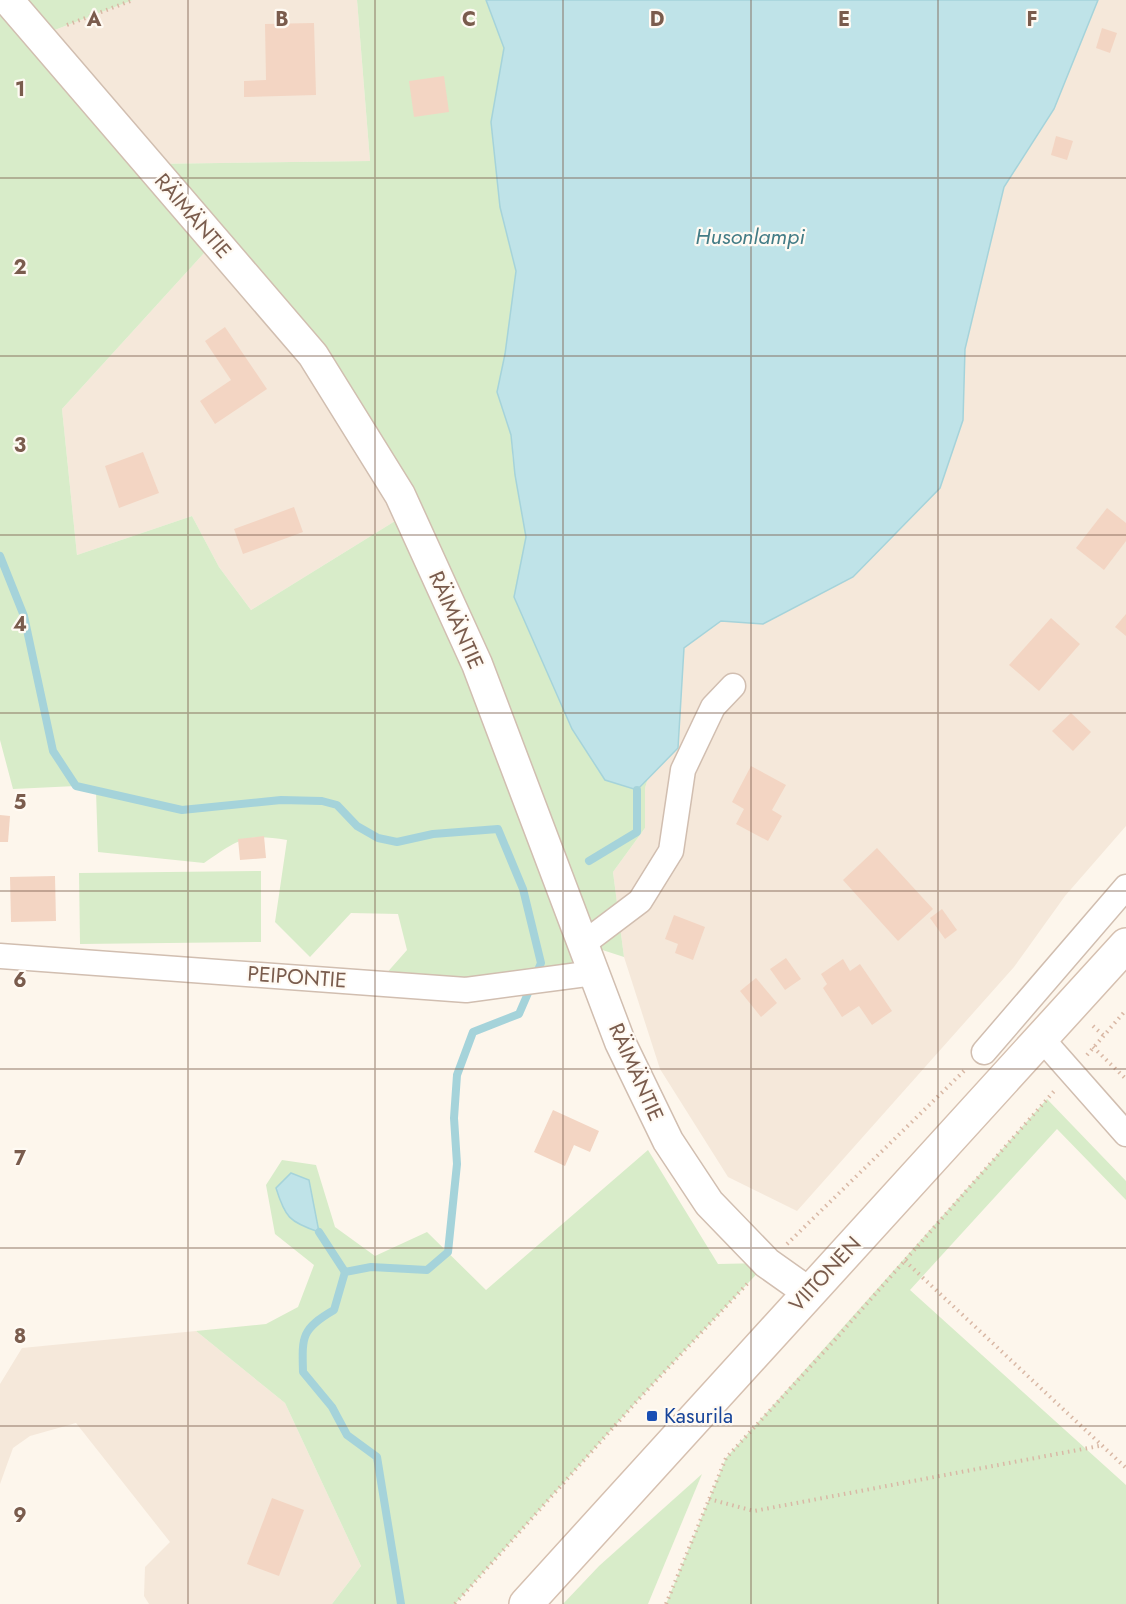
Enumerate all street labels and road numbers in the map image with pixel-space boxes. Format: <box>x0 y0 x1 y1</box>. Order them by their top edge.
street label: RÄIMÄNTIE <box>147 167 239 265</box>
street label: RÄIMÄNTIE <box>421 566 491 674</box>
street label: PEIPONTIE <box>247 959 347 995</box>
street label: RÄIMÄNTIE <box>601 1018 671 1126</box>
street label: VIITONEN <box>782 1230 868 1318</box>

